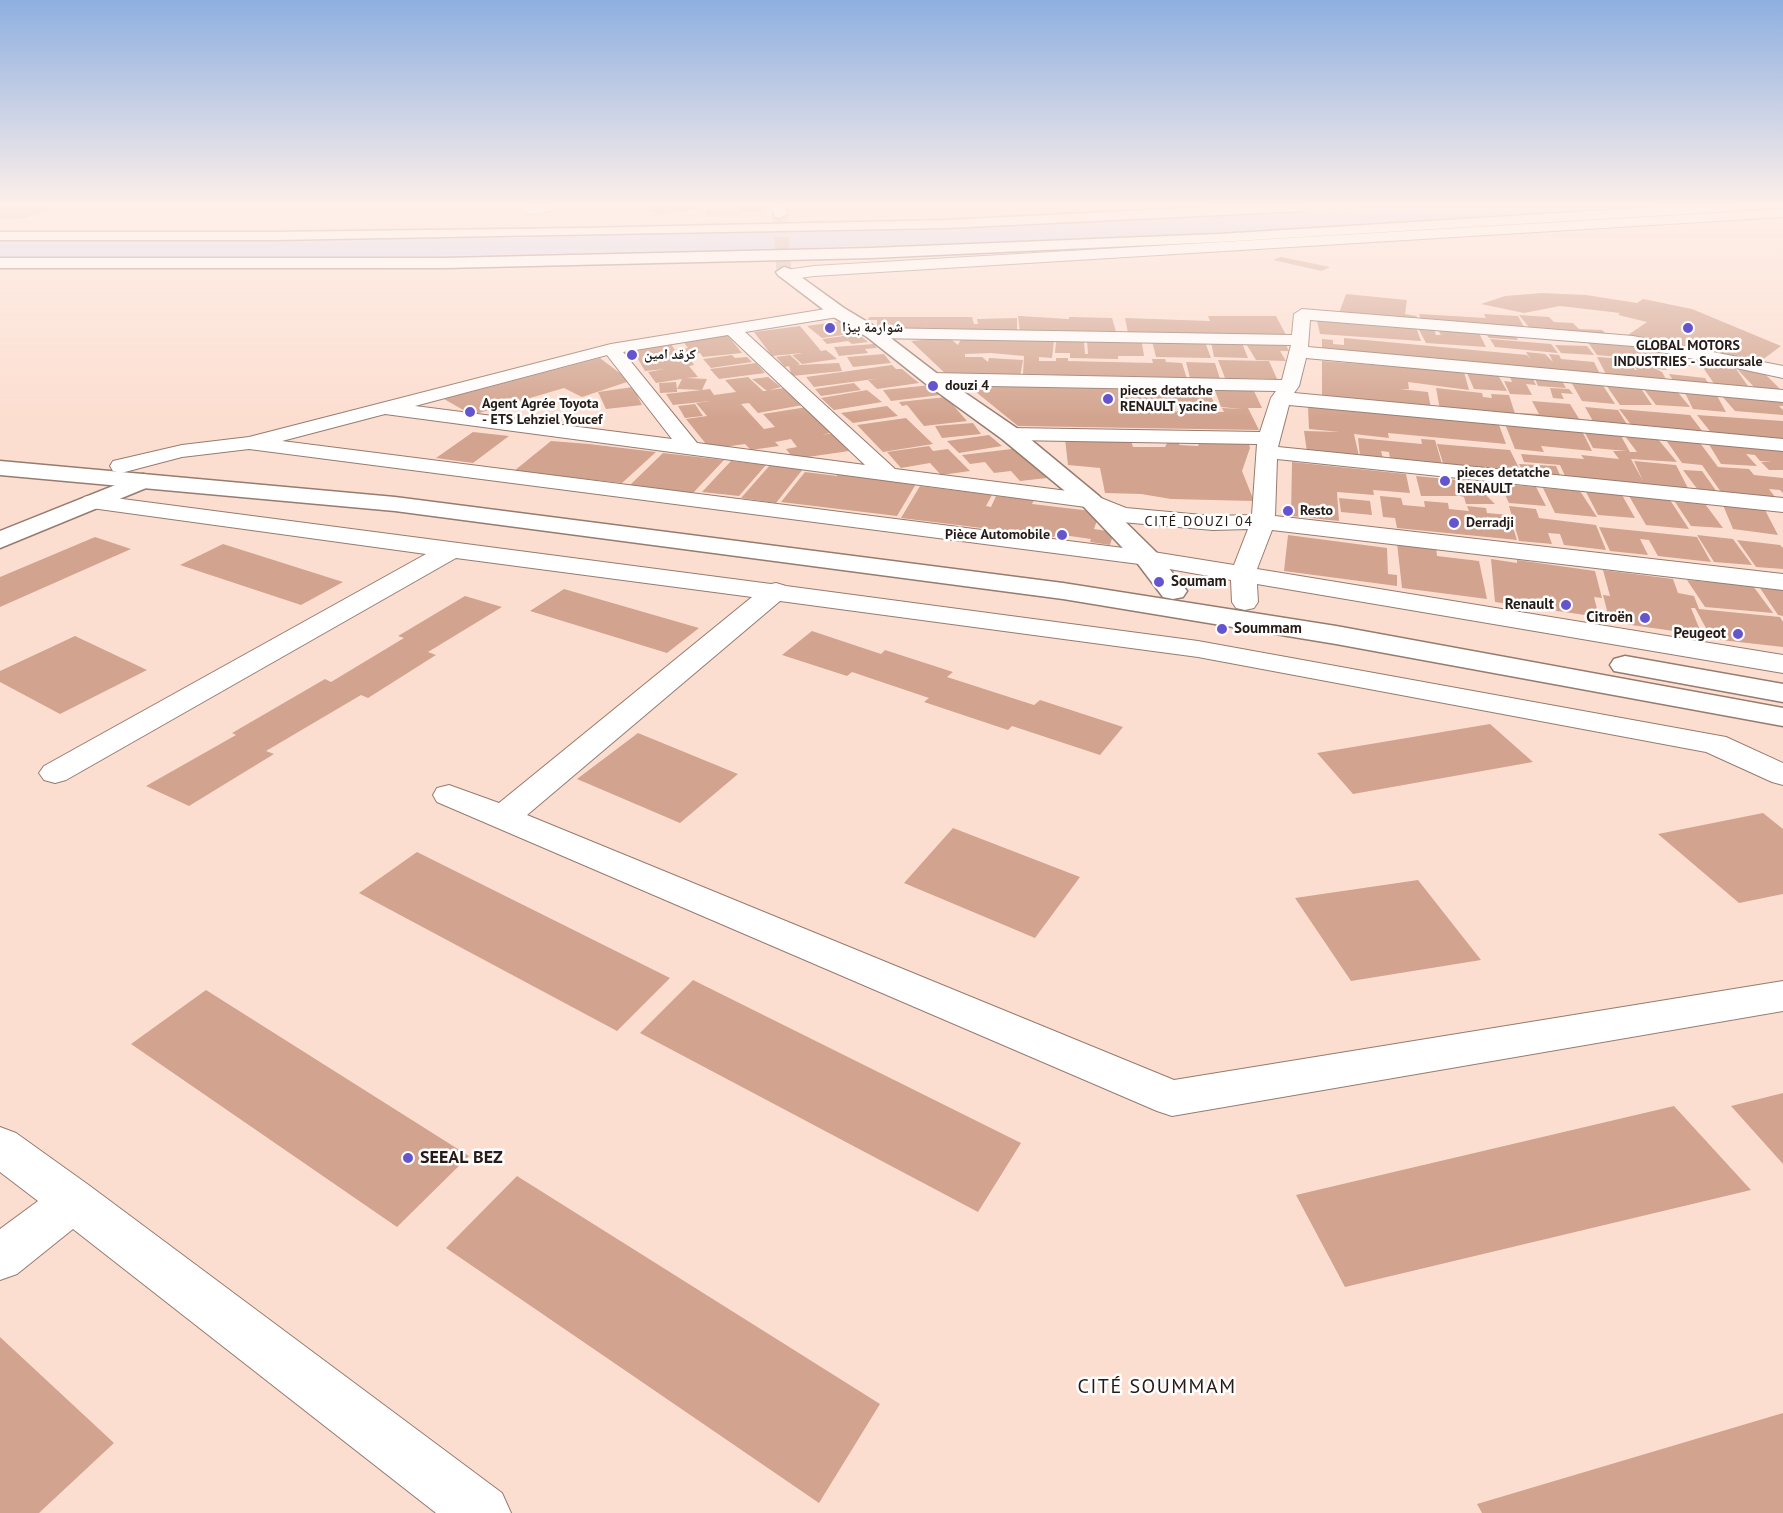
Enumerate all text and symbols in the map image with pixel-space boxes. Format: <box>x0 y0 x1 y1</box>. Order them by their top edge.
place label: شوارمة بيزا <box>842 320 903 336</box>
marker: شوارمة بيزا <box>823 321 837 335</box>
marker: GLOBAL MOTORS INDUSTRIES - Succursale <box>1681 321 1695 335</box>
place label: GLOBAL MOTORS INDUSTRIES - Succursale <box>1613 338 1763 370</box>
place label: كرقد امين <box>644 347 696 363</box>
marker: كرقد امين <box>625 348 639 362</box>
place label: douzi 4 <box>945 378 989 394</box>
marker: douzi 4 <box>926 379 940 393</box>
place label: pieces detatche RENAULT yacine <box>1120 383 1217 416</box>
marker: pieces detatche RENAULT yacine <box>1101 392 1115 406</box>
place label: Agent Agrée Toyota - ETS Lehziel Youcef <box>482 396 602 428</box>
marker: Agent Agrée Toyota - ETS Lehziel Youcef <box>463 405 477 419</box>
place label: pieces detatche RENAULT <box>1457 465 1550 497</box>
marker: pieces detatche RENAULT <box>1438 474 1452 488</box>
place label: Resto <box>1300 503 1333 519</box>
marker: Resto <box>1281 504 1295 518</box>
district label: CITÉ DOUZI 04 <box>1144 514 1254 530</box>
place label: Derradji <box>1466 515 1514 531</box>
marker: Derradji <box>1447 516 1461 530</box>
place label: Pièce Automobile <box>945 527 1050 543</box>
marker: Pièce Automobile <box>1055 528 1069 542</box>
place label: Soumam <box>1171 573 1227 591</box>
marker: Soumam <box>1152 575 1166 589</box>
place label: Renault <box>1505 596 1554 614</box>
marker: Renault <box>1559 598 1573 612</box>
place label: Citroën <box>1586 609 1633 627</box>
marker: Citroën <box>1638 611 1652 625</box>
place label: Soummam <box>1234 620 1302 638</box>
marker: Soummam <box>1215 622 1229 636</box>
place label: Peugeot <box>1673 625 1726 643</box>
marker: Peugeot <box>1731 627 1745 641</box>
place label: SEEAL BEZ <box>420 1147 503 1169</box>
marker: SEEAL BEZ <box>401 1151 415 1165</box>
district label: CITÉ SOUMMAM <box>1078 1375 1236 1399</box>

